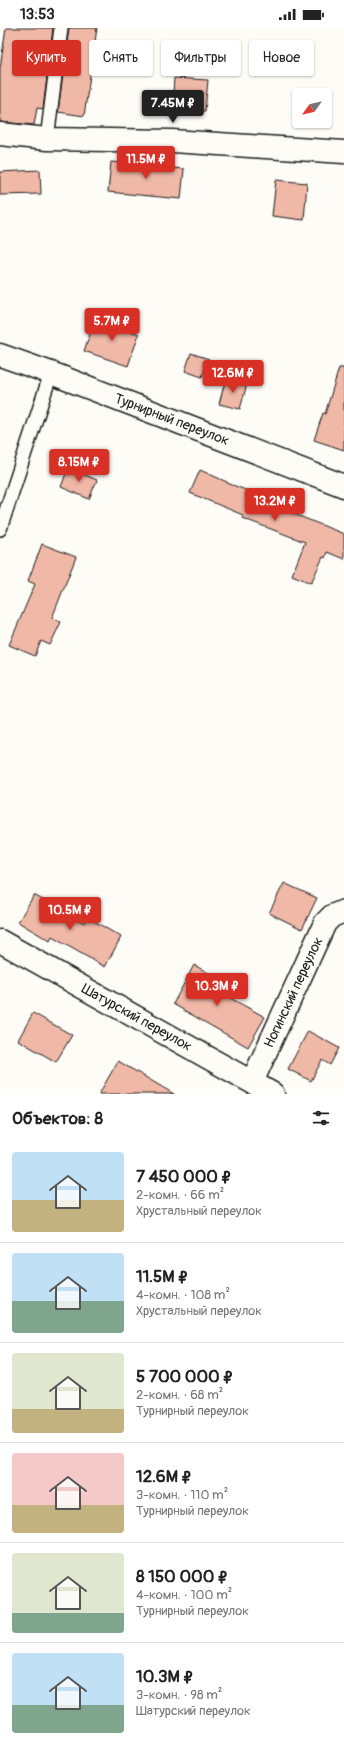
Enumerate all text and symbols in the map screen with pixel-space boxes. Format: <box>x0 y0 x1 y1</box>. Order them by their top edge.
text: 13:53 <box>20 5 55 24</box>
chip: Купить <box>12 40 81 76</box>
chip: Снять <box>89 40 153 76</box>
chip: Фильтры <box>161 40 241 76</box>
chip: Новое <box>249 40 314 76</box>
north arrow <box>292 88 332 128</box>
map controls <box>292 88 332 128</box>
pin: 7.45M ₽ <box>136 90 210 124</box>
text: 7.45M ₽ <box>151 95 195 111</box>
pin: 11.5M ₽ <box>109 146 183 180</box>
text: 11.5M ₽ <box>126 151 166 167</box>
pin: 5.7M ₽ <box>79 308 145 342</box>
text: 5.7M ₽ <box>94 313 130 329</box>
pin: 12.6M ₽ <box>196 360 270 394</box>
text: 12.6M ₽ <box>212 365 254 381</box>
street label: Турнирный переулок <box>112 390 232 449</box>
pin: 8.15M ₽ <box>42 449 116 483</box>
text: 8.15M ₽ <box>58 454 100 470</box>
pin: 13.2M ₽ <box>238 488 312 522</box>
text: 13.2M ₽ <box>254 493 296 509</box>
pin: 10.5M ₽ <box>33 897 107 931</box>
text: 10.5M ₽ <box>48 902 92 918</box>
street label: Ногинский переулок <box>260 934 327 1050</box>
pin: 10.3M ₽ <box>180 973 254 1007</box>
text: 10.3M ₽ <box>195 978 239 994</box>
street label: Шатурский переулок <box>79 980 195 1055</box>
icon: filters <box>310 1107 332 1129</box>
text: Объектов: 8 <box>12 1108 103 1129</box>
text: 7 450 000 ₽ <box>136 1166 232 1187</box>
icon: home <box>44 1168 92 1216</box>
text: 2-комн. · 66 m² <box>136 1187 224 1203</box>
text: Хрустальный переулок <box>136 1203 262 1219</box>
text: 11.5M ₽ <box>136 1266 188 1287</box>
icon: home <box>44 1269 92 1317</box>
text: 4-комн. · 108 m² <box>136 1287 230 1303</box>
text: Хрустальный переулок <box>136 1303 262 1319</box>
text: 5 700 000 ₽ <box>136 1366 234 1387</box>
icon: home <box>44 1369 92 1417</box>
text: 2-комн. · 68 m² <box>136 1387 223 1403</box>
text: Турнирный переулок <box>136 1403 249 1419</box>
text: 12.6M ₽ <box>136 1466 192 1487</box>
icon: home <box>44 1469 92 1517</box>
text: 3-комн. · 110 m² <box>136 1487 228 1503</box>
text: Турнирный переулок <box>136 1503 249 1519</box>
text: 8 150 000 ₽ <box>136 1566 228 1587</box>
icon: home <box>44 1569 92 1617</box>
text: 4-комн. · 100 m² <box>136 1587 232 1603</box>
text: Турнирный переулок <box>136 1603 249 1619</box>
text: 10.3M ₽ <box>136 1666 194 1687</box>
icon: home <box>44 1669 92 1717</box>
text: 3-комн. · 98 m² <box>136 1687 222 1703</box>
text: Шатурский переулок <box>136 1703 251 1719</box>

